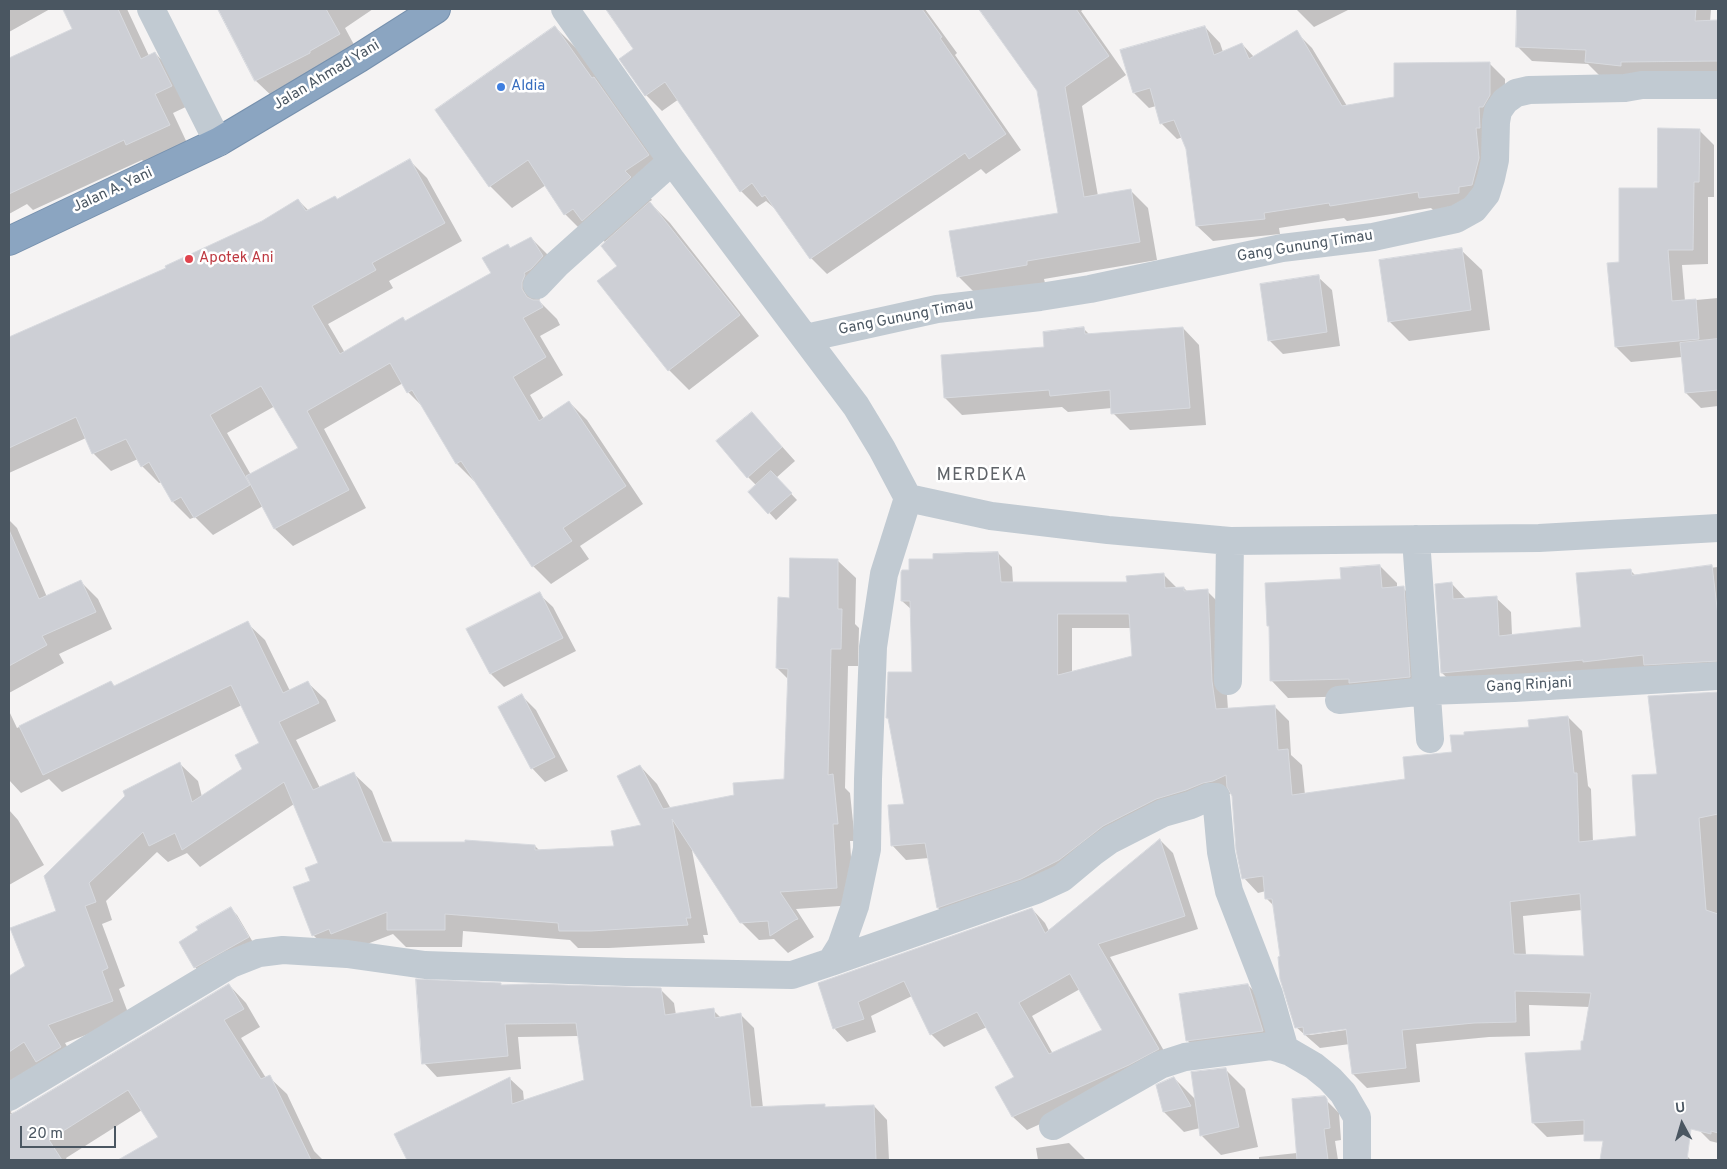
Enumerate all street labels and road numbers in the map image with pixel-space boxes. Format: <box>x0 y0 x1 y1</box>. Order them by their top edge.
street label: Jalan Ahmad Yani <box>271 37 383 115</box>
street label: Jalan A. Yani <box>70 165 156 217</box>
street label: Gang Gunung Timau <box>1236 227 1374 267</box>
street label: Gang Gunung Timau <box>837 296 975 340</box>
street label: Gang Rinjani <box>1486 675 1572 697</box>

